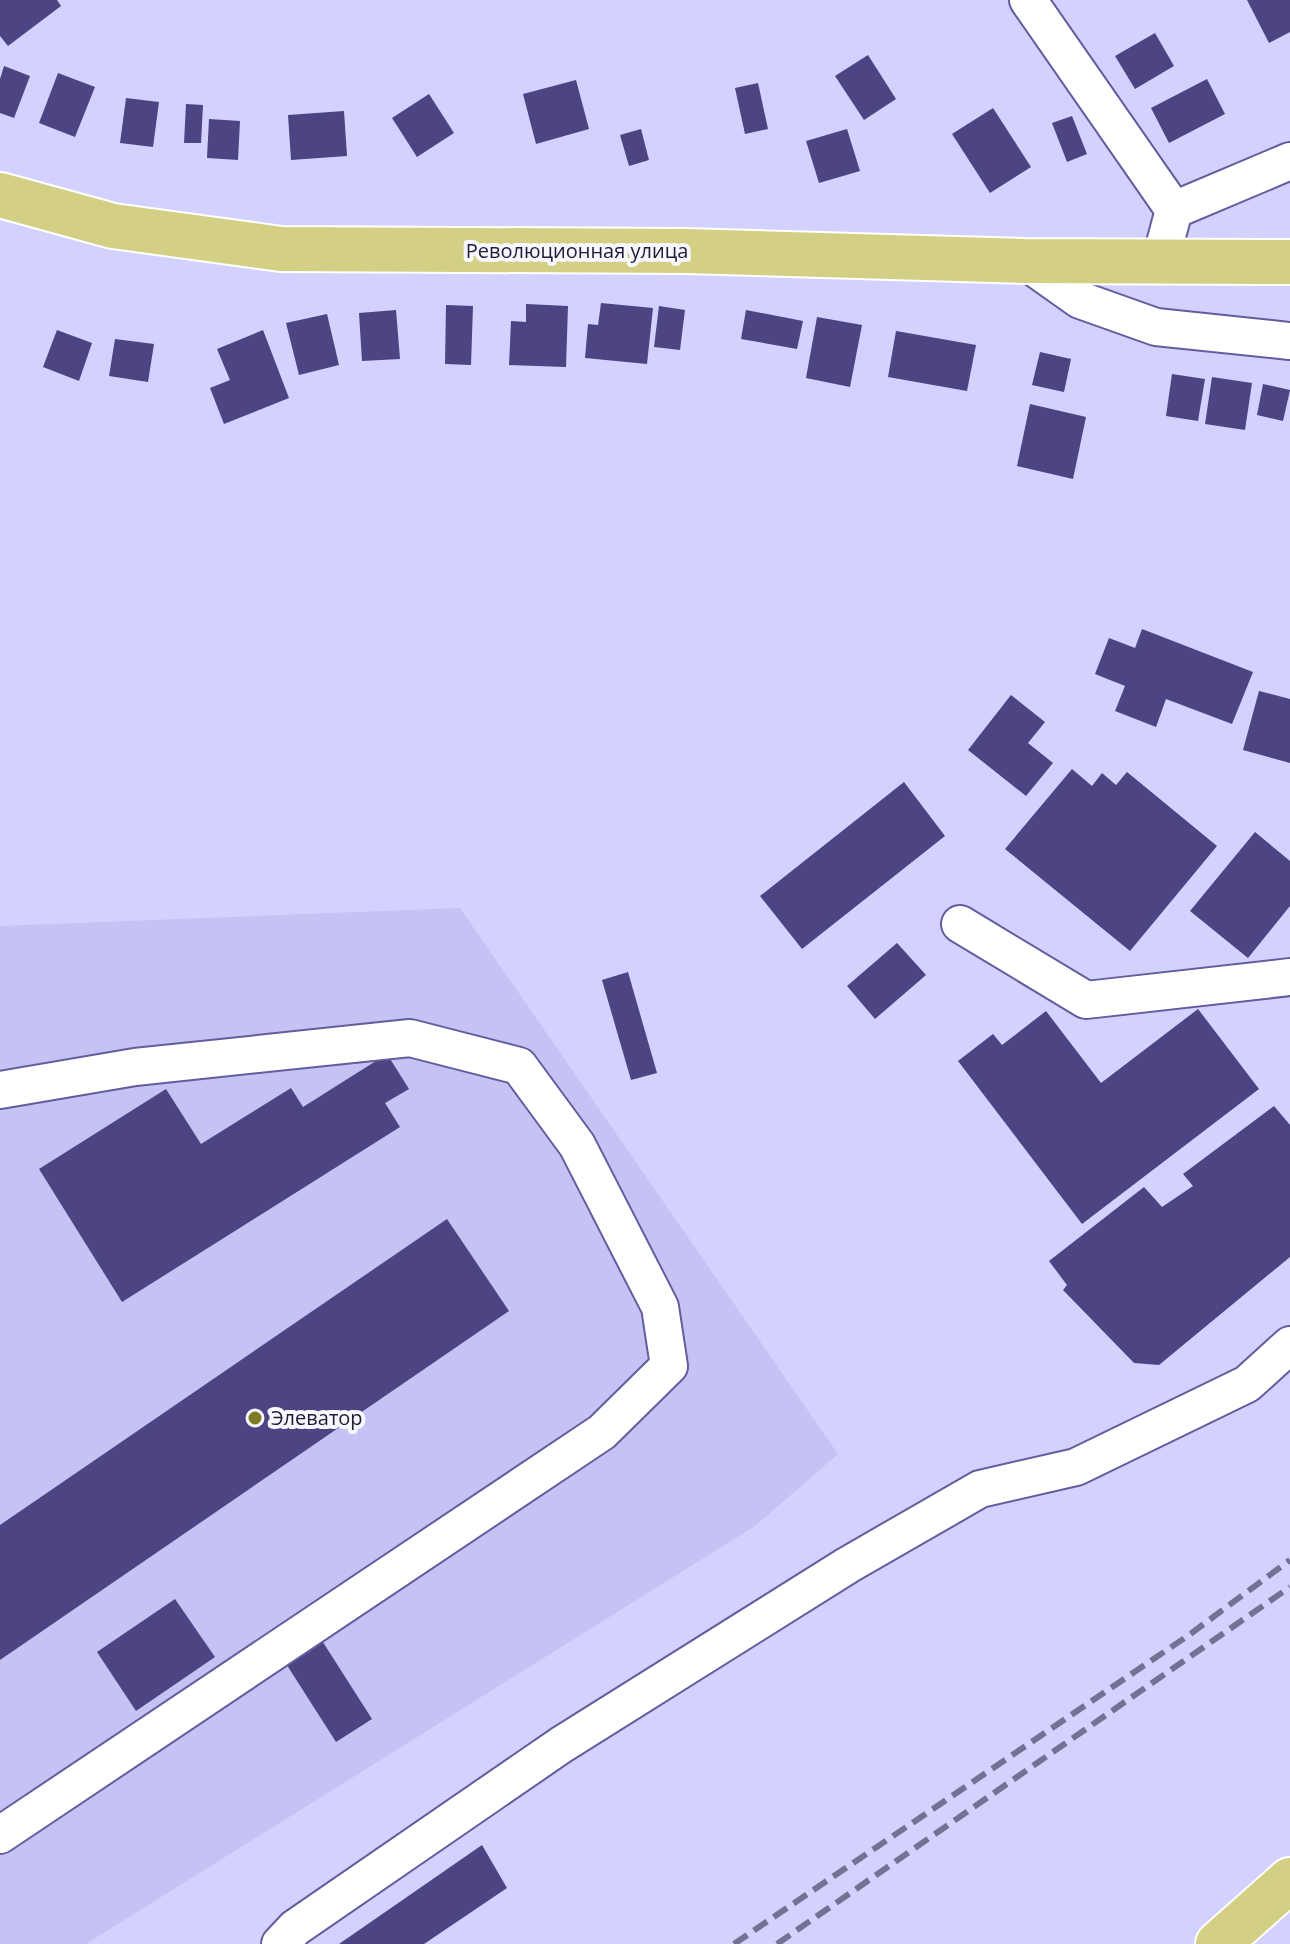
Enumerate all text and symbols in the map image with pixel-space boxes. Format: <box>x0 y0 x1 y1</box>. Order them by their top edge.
street label: Революционная улица <box>466 237 688 264</box>
place label: Элеватор <box>271 1404 363 1431</box>
marker: Элеватор <box>246 1409 264 1427</box>

